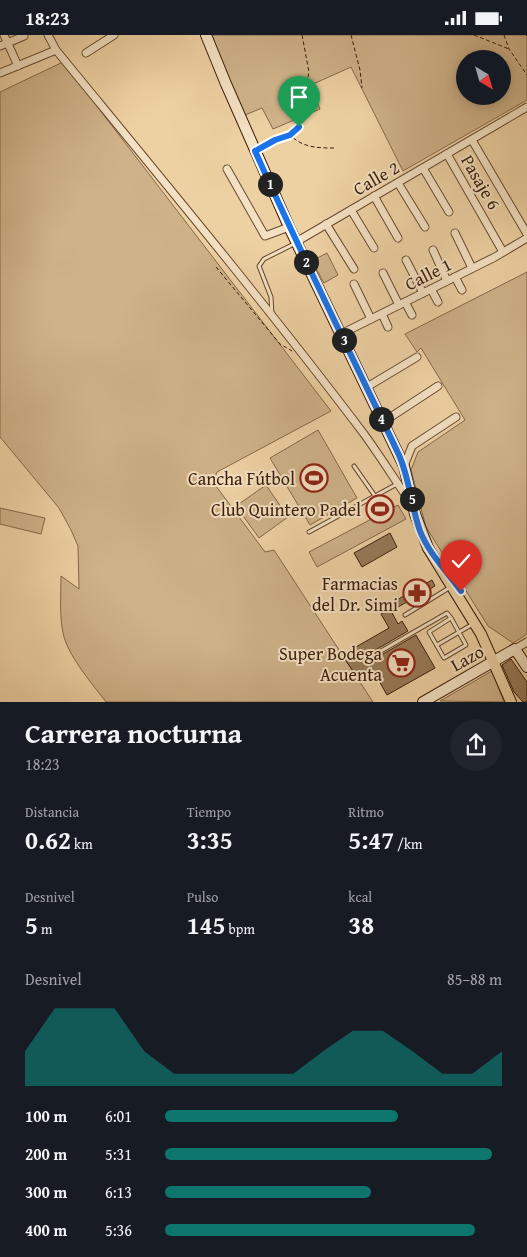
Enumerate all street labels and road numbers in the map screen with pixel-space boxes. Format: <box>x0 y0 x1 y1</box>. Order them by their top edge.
street label: Pasaje 6 <box>454 149 508 215</box>
street label: Calle 2 <box>348 154 404 202</box>
street label: Calle 1 <box>400 251 456 297</box>
street label: Lazo <box>445 638 489 678</box>

